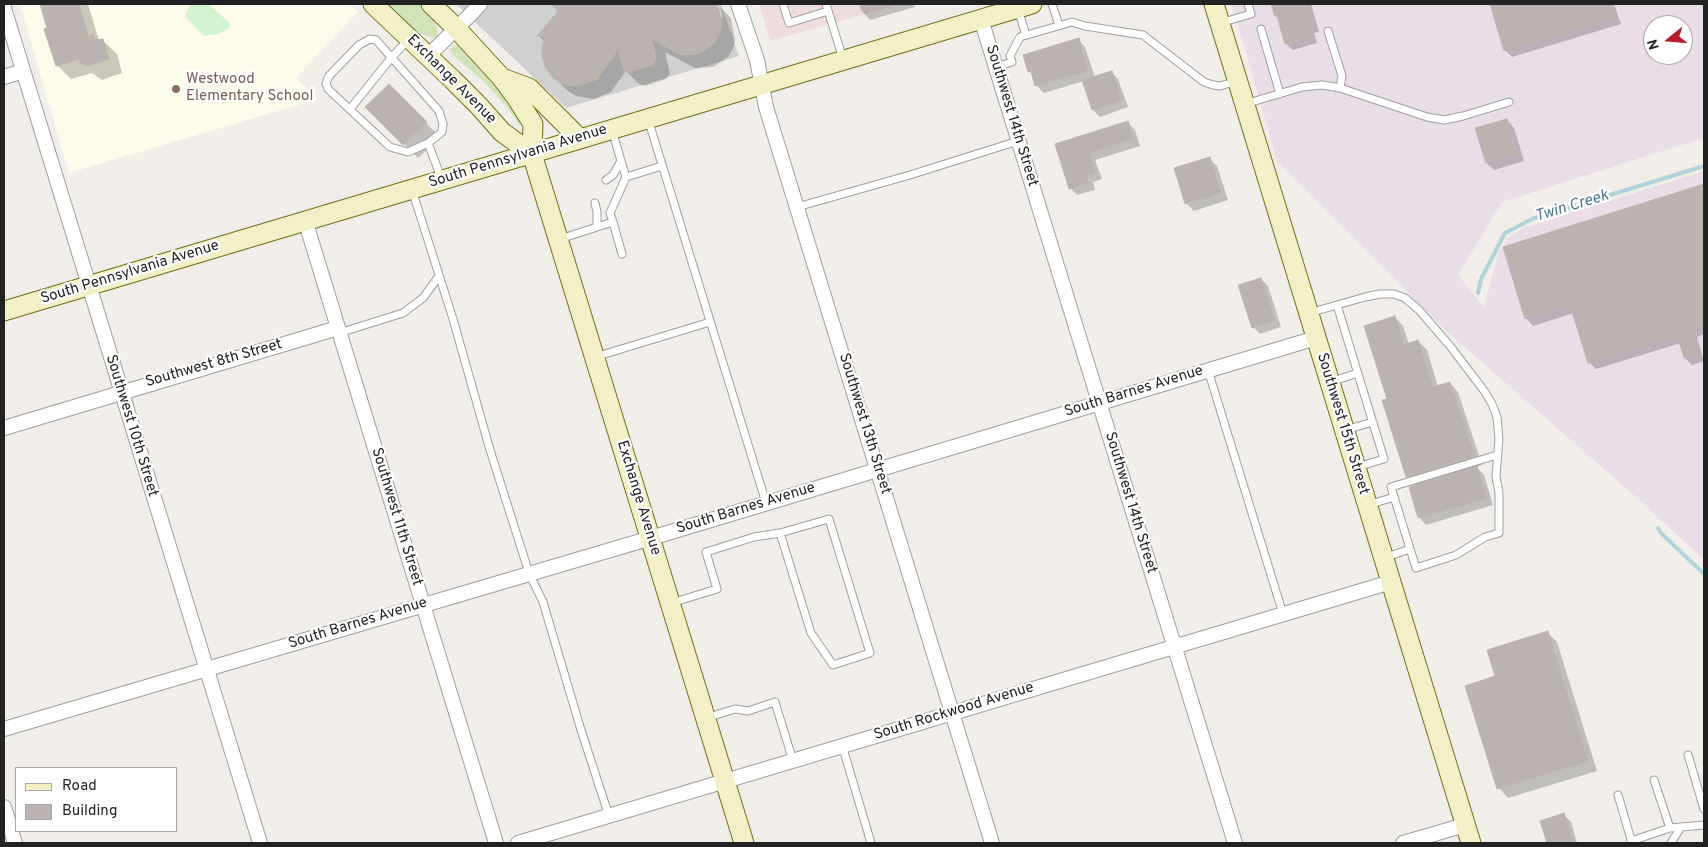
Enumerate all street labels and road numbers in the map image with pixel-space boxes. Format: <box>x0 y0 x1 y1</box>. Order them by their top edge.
street label: Exchange Avenue <box>403 32 499 128</box>
street label: Southwest 14th Street <box>981 43 1041 189</box>
street label: South Pennsylvania Avenue <box>427 121 609 193</box>
street label: South Pennsylvania Avenue <box>39 237 221 309</box>
street label: Southwest 8th Street <box>144 336 284 392</box>
street label: Southwest 13th Street <box>834 351 894 497</box>
street label: Southwest 15th Street <box>1312 351 1372 497</box>
street label: Southwest 10th Street <box>101 353 161 499</box>
street label: South Barnes Avenue <box>1063 362 1205 422</box>
street label: Southwest 14th Street <box>1100 430 1160 576</box>
street label: Exchange Avenue <box>612 438 664 558</box>
street label: Southwest 11th Street <box>366 446 426 588</box>
street label: South Barnes Avenue <box>675 479 817 539</box>
street label: South Barnes Avenue <box>287 594 429 654</box>
street label: South Rockwood Avenue <box>872 679 1036 745</box>

